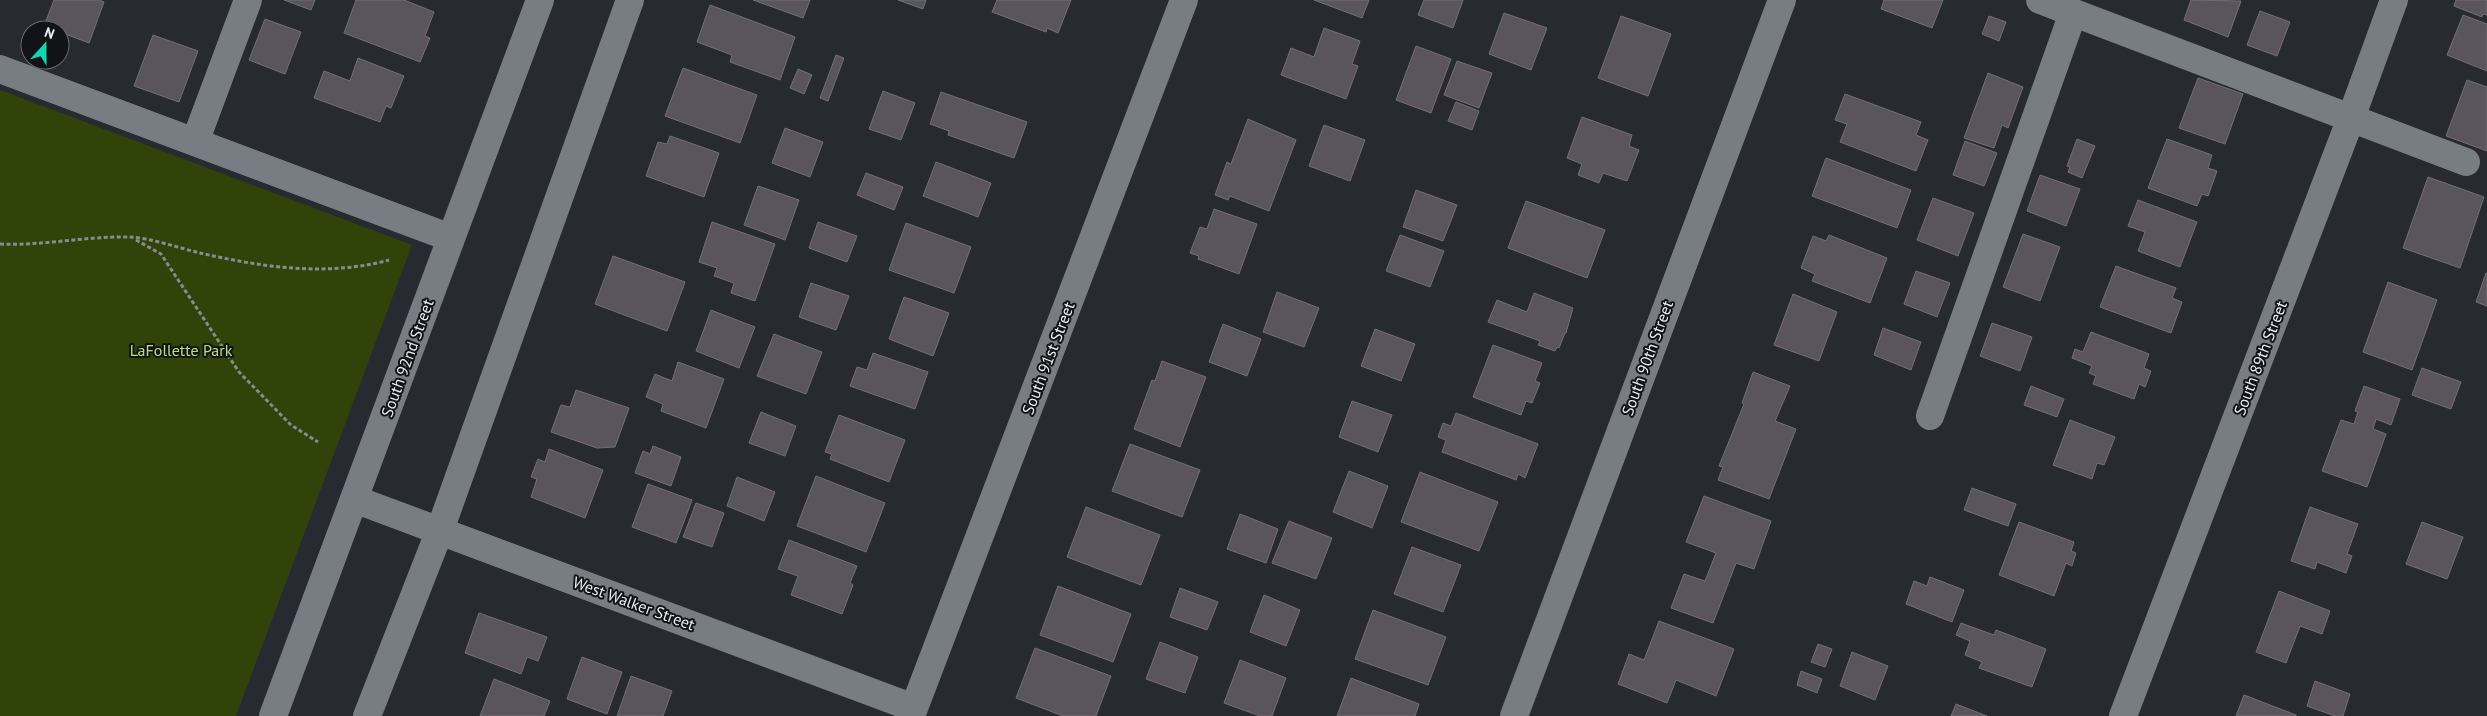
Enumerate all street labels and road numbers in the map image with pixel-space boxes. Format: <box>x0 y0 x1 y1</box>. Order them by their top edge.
street label: South 92nd Street <box>376 296 438 420</box>
street label: South 90th Street <box>1617 297 1677 418</box>
street label: South 89th Street <box>2229 297 2291 418</box>
street label: South 91st Street <box>1017 298 1079 417</box>
street label: West Walker Street <box>570 572 698 635</box>

